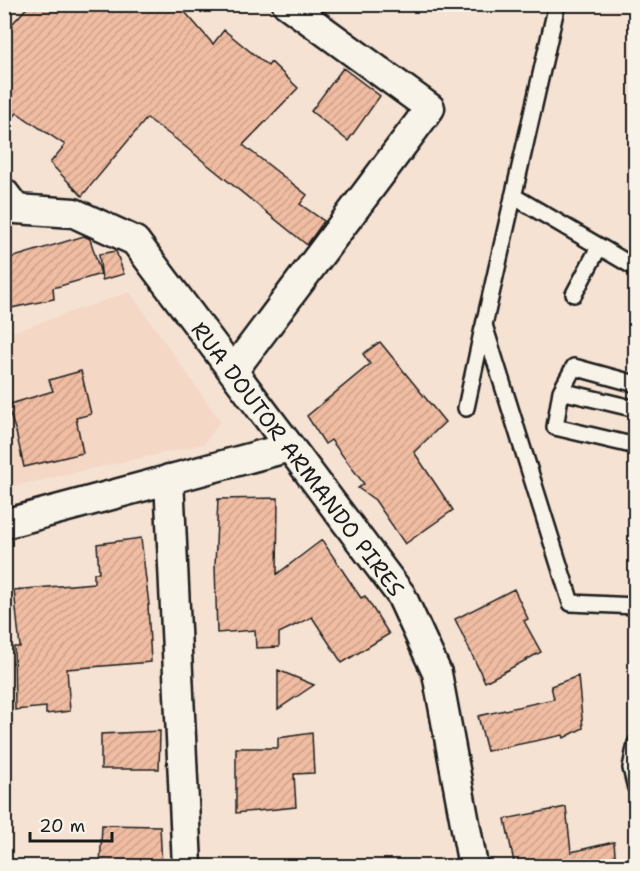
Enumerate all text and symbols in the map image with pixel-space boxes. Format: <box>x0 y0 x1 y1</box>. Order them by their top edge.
street label: RUA DOUTOR ARMANDO PIRES <box>185 316 411 603</box>
scale bar <box>30 805 112 843</box>
text: 20 m <box>39 814 85 838</box>

